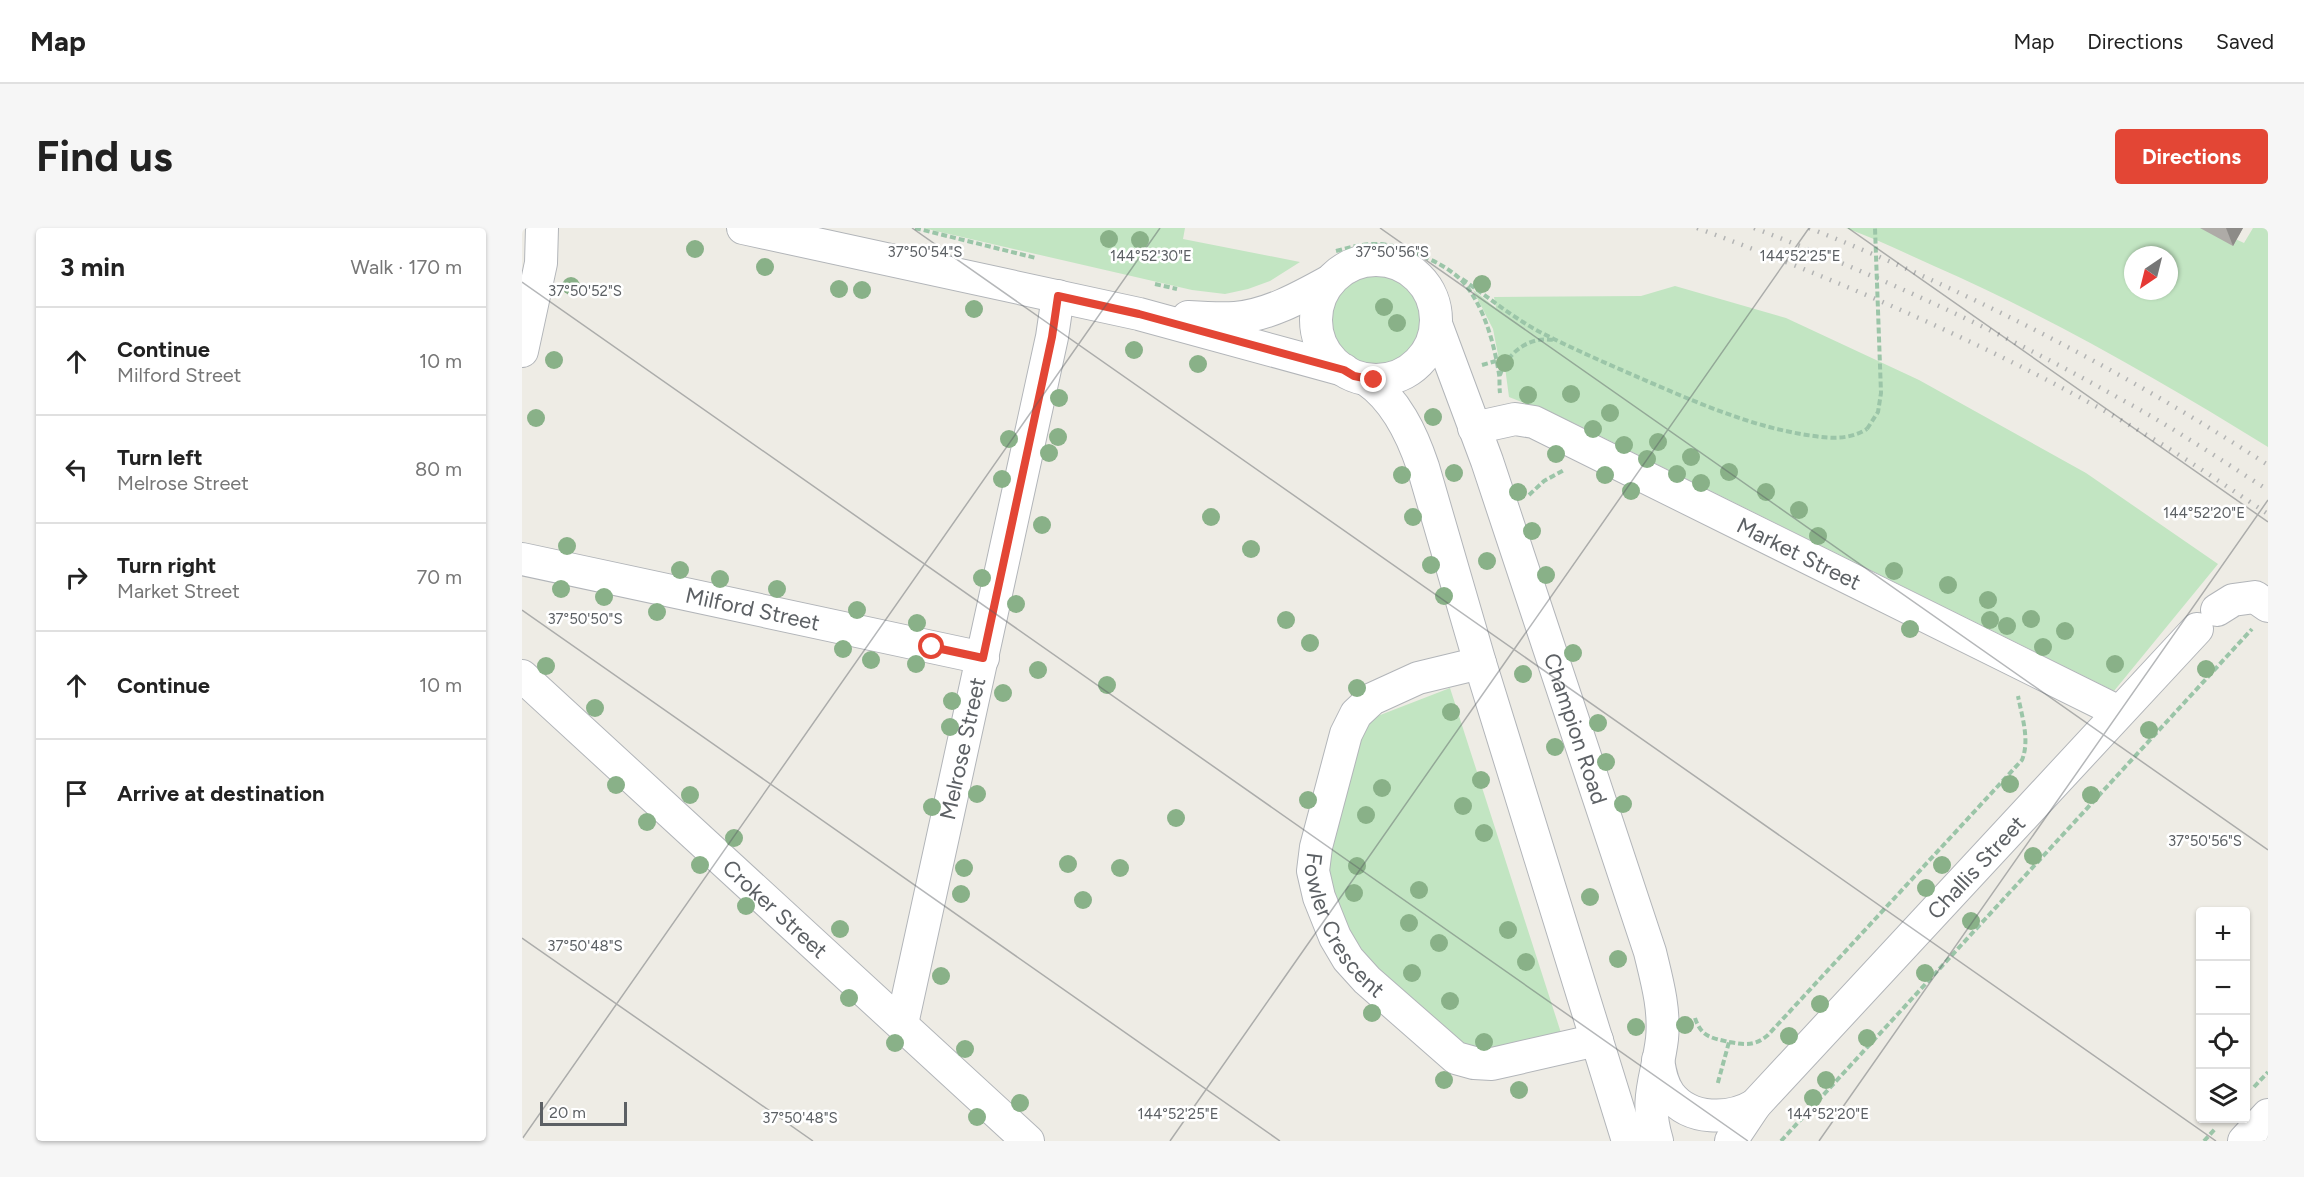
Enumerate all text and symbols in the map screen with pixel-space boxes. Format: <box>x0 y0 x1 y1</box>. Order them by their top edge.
text: Map <box>30 24 86 58</box>
text: Map <box>2013 29 2054 54</box>
text: Directions <box>2087 29 2183 54</box>
text: Saved <box>2216 29 2274 54</box>
button: Directions <box>2115 129 2268 184</box>
text: Find us <box>36 131 173 182</box>
text: 37°50'54"S <box>888 243 962 261</box>
text: 37°50'56"S <box>1355 243 1429 261</box>
north arrow <box>2124 246 2178 300</box>
text: 144°52'30"E <box>1110 247 1192 265</box>
text: 144°52'25"E <box>1759 247 1841 265</box>
text: 3 min <box>60 251 125 283</box>
text: Walk · 170 m <box>351 255 462 279</box>
text: 37°50'52"S <box>548 282 622 300</box>
text: Continue <box>117 336 210 363</box>
icon: ahead <box>60 345 93 378</box>
text: 10 m <box>419 349 462 373</box>
text: Milford Street <box>117 363 241 387</box>
route end <box>1360 366 1386 392</box>
text: Turn left <box>117 444 203 471</box>
icon: left <box>60 453 93 486</box>
text: 80 m <box>415 457 462 481</box>
text: Melrose Street <box>117 471 249 495</box>
text: 144°52'20"E <box>2163 504 2245 522</box>
street label: Market Street <box>1732 512 1865 596</box>
text: Turn right <box>117 552 216 579</box>
icon: right <box>60 561 93 594</box>
text: 70 m <box>416 565 462 589</box>
text: Market Street <box>117 579 240 603</box>
street label: Milford Street <box>683 581 822 637</box>
text: 37°50'50"S <box>547 610 623 628</box>
route start <box>918 633 944 659</box>
street label: Champion Road <box>1538 650 1613 808</box>
icon: ahead <box>60 669 93 702</box>
text: Continue <box>117 672 210 699</box>
text: 10 m <box>419 673 462 697</box>
street label: Melrose Street <box>934 675 991 822</box>
icon: arrive <box>60 777 93 810</box>
text: Arrive at destination <box>117 780 325 807</box>
street label: Challis Street <box>1922 810 2031 925</box>
text: 37°50'56"S <box>2168 832 2242 850</box>
street label: Fowler Crescent <box>1298 851 1390 1003</box>
street label: Croker Street <box>717 854 833 964</box>
map controls <box>2196 907 2250 1123</box>
button: + <box>2196 907 2250 961</box>
text: 37°50'48"S <box>547 937 623 955</box>
button: − <box>2196 961 2250 1015</box>
button: locate <box>2196 1015 2250 1069</box>
button: layers <box>2196 1069 2250 1123</box>
scale bar <box>540 1099 627 1126</box>
text: 20 m <box>549 1103 586 1122</box>
text: 144°52'25"E <box>1137 1105 1219 1123</box>
text: 144°52'20"E <box>1787 1105 1869 1123</box>
text: 37°50'48"S <box>762 1109 838 1127</box>

